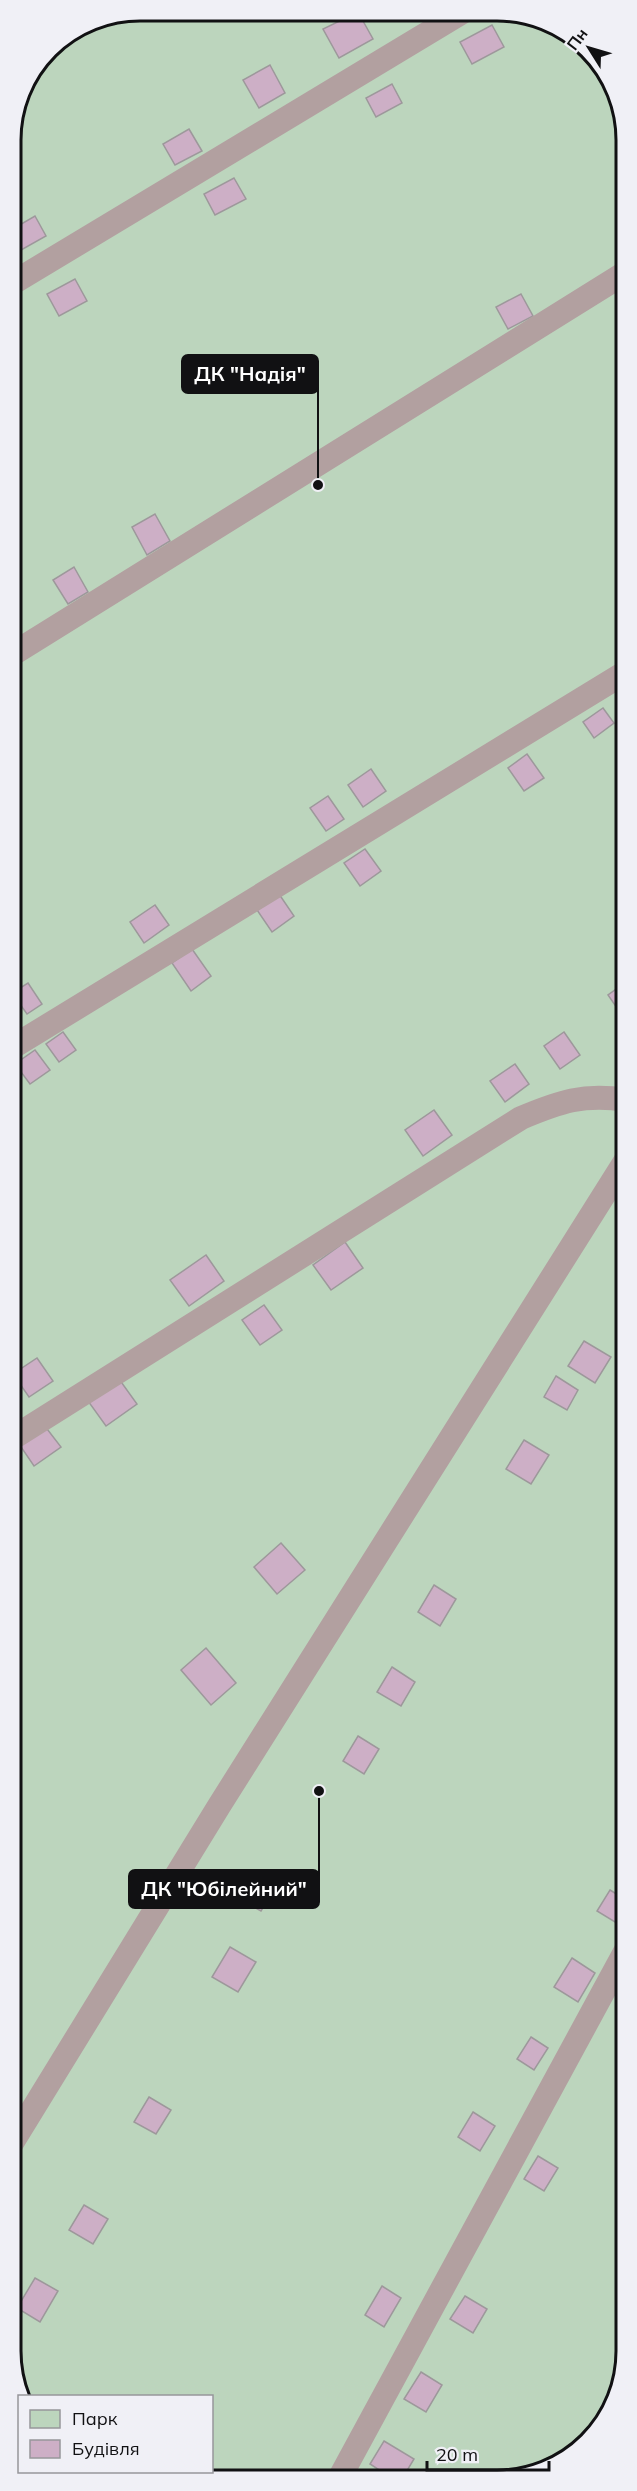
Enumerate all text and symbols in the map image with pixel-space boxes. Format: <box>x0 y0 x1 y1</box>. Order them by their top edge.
north arrow <box>559 18 619 78</box>
text: Пн <box>562 24 592 54</box>
callout: ДК "Надія" <box>182 355 318 393</box>
text: ДК "Надія" <box>194 361 306 386</box>
callout: ДК "Юбілейний" <box>129 1870 319 1908</box>
text: ДК "Юбілейний" <box>141 1876 307 1901</box>
legend <box>18 2395 213 2473</box>
text: Парк <box>72 2407 118 2430</box>
scale bar <box>427 2434 548 2472</box>
text: Будівля <box>72 2437 140 2460</box>
text: 20 m <box>436 2443 478 2466</box>

